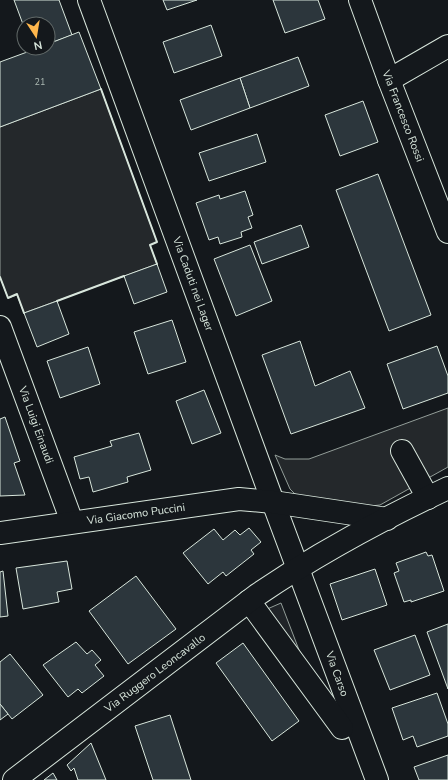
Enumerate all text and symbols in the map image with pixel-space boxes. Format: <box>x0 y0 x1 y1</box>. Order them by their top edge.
north arrow <box>16 16 56 56</box>
text: N <box>32 37 44 53</box>
street label: Via Francesco Rossi <box>378 67 427 164</box>
house number: 21 <box>35 76 45 88</box>
street label: Via Caduti nei Lager <box>169 234 217 333</box>
street label: Via Luigi Einaudi <box>15 383 57 466</box>
street label: Via Giacomo Puccini <box>85 500 186 528</box>
street label: Via Ruggero Leoncavallo <box>101 630 209 717</box>
street label: Via Carso <box>322 648 352 699</box>

